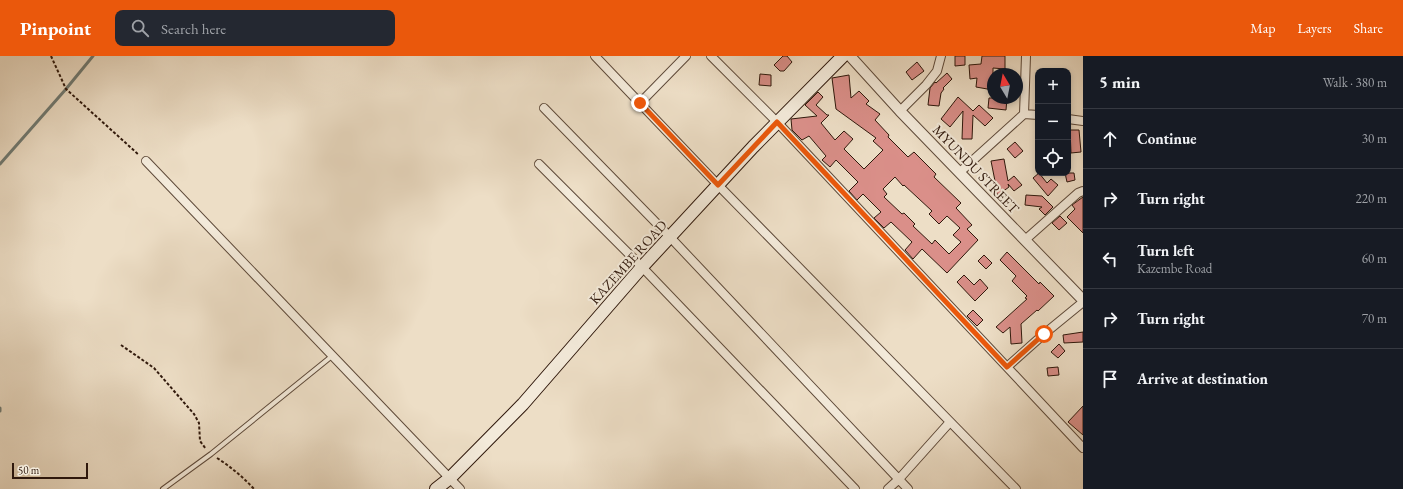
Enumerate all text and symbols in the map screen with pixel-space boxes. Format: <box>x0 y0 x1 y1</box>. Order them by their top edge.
search box <box>115 10 395 46</box>
text: Pinpoint <box>20 16 91 41</box>
icon: search <box>129 17 151 39</box>
text: Search here <box>161 19 226 38</box>
text: Map <box>1250 19 1275 37</box>
text: Layers <box>1297 19 1332 37</box>
text: Share <box>1354 19 1383 37</box>
north arrow <box>987 68 1023 104</box>
map controls <box>1035 68 1071 176</box>
button: + <box>1035 68 1071 104</box>
text: 5 min <box>1099 71 1140 93</box>
text: Walk · 380 m <box>1323 74 1387 91</box>
route end <box>631 94 649 112</box>
button: − <box>1035 104 1071 140</box>
street label: MYUNDU STREET <box>929 121 1023 218</box>
icon: ahead <box>1099 128 1121 150</box>
text: Continue <box>1137 129 1197 148</box>
text: 30 m <box>1362 130 1387 147</box>
button: locate <box>1035 140 1071 176</box>
icon: right <box>1099 188 1121 210</box>
text: Turn right <box>1137 189 1205 208</box>
text: 220 m <box>1356 190 1387 207</box>
street label: KAZEMBE ROAD <box>585 216 671 308</box>
text: Turn left <box>1137 241 1194 260</box>
icon: left <box>1099 248 1121 270</box>
text: 60 m <box>1362 250 1387 267</box>
text: Kazembe Road <box>1137 260 1212 277</box>
icon: right <box>1099 308 1121 330</box>
text: Turn right <box>1137 309 1205 328</box>
text: 70 m <box>1362 310 1387 327</box>
route start <box>1035 325 1053 343</box>
icon: arrive <box>1099 368 1121 390</box>
text: Arrive at destination <box>1137 369 1268 388</box>
scale bar <box>12 461 88 480</box>
text: 50 m <box>18 463 39 477</box>

